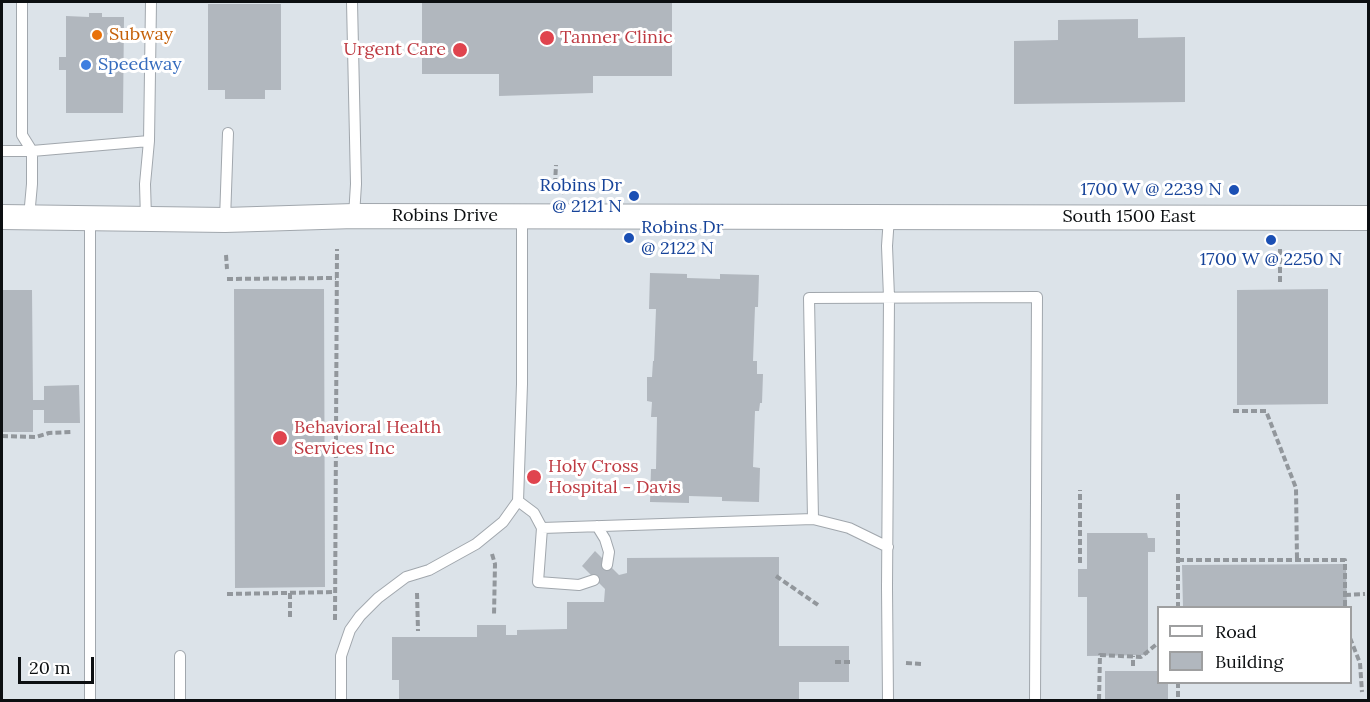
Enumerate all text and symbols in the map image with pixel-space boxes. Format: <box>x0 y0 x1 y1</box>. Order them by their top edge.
place label: Subway <box>109 24 173 46</box>
place label: Tanner Clinic <box>560 27 673 49</box>
marker: Subway <box>90 28 104 42</box>
marker: Tanner Clinic <box>538 29 556 47</box>
place label: Urgent Care <box>343 39 446 61</box>
marker: Urgent Care <box>451 41 469 59</box>
place label: Speedway <box>98 54 182 76</box>
marker: Speedway <box>79 58 93 72</box>
place label: Robins Dr @ 2121 N <box>540 175 622 218</box>
place label: 1700 W @ 2239 N <box>1080 179 1222 201</box>
marker: 1700 W @ 2239 N <box>1227 183 1241 197</box>
marker: Robins Dr @ 2121 N <box>627 189 641 203</box>
street label: Robins Drive <box>392 205 498 227</box>
street label: South 1500 East <box>1062 206 1196 228</box>
place label: Robins Dr @ 2122 N <box>641 217 723 260</box>
marker: Robins Dr @ 2122 N <box>622 231 636 245</box>
marker: 1700 W @ 2250 N <box>1264 233 1278 247</box>
place label: 1700 W @ 2250 N <box>1200 249 1342 271</box>
place label: Behavioral Health Services Inc <box>294 417 441 460</box>
marker: Behavioral Health Services Inc <box>271 429 289 447</box>
place label: Holy Cross Hospital - Davis <box>548 456 681 498</box>
marker: Holy Cross Hospital - Davis <box>525 468 543 486</box>
legend <box>1157 606 1352 684</box>
text: Road <box>1215 620 1257 643</box>
scale bar <box>21 645 98 683</box>
text: Building <box>1215 650 1283 673</box>
text: 20 m <box>29 656 71 679</box>

